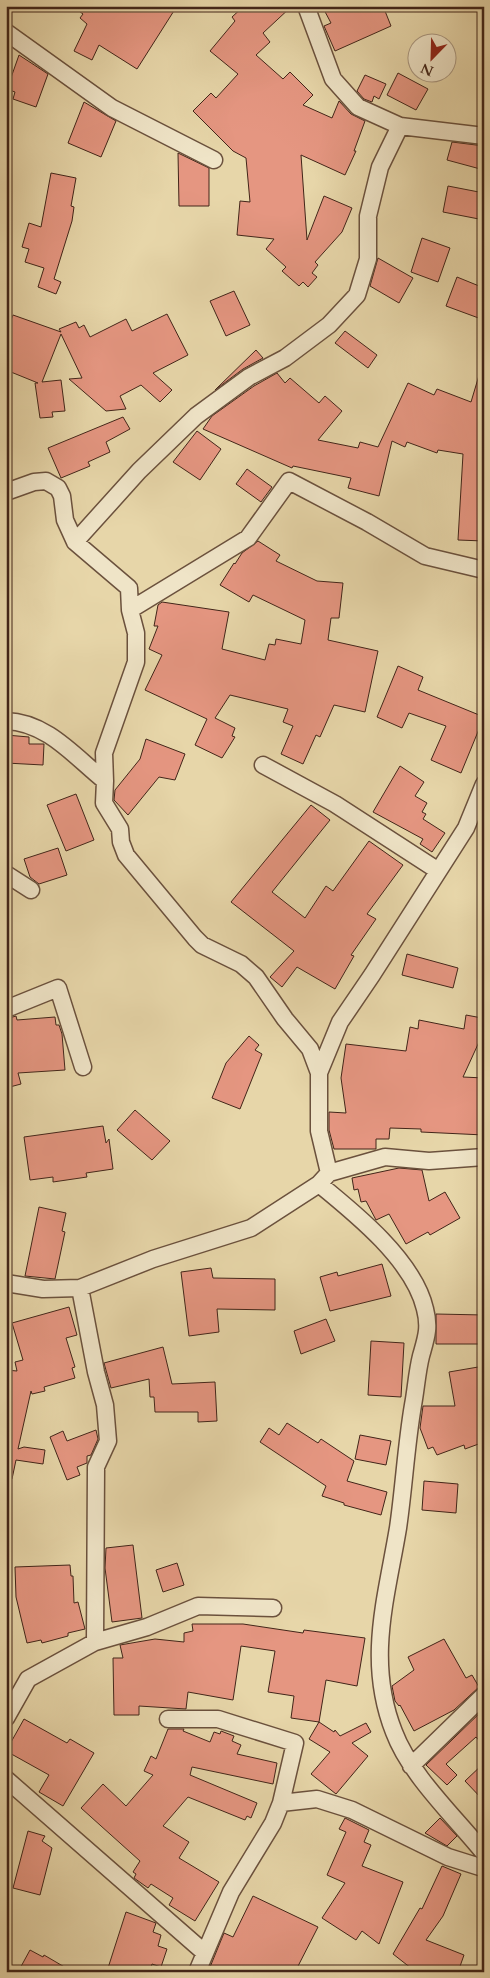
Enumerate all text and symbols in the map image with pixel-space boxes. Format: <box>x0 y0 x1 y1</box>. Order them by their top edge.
north arrow <box>408 32 458 82</box>
text: N <box>418 58 436 81</box>

